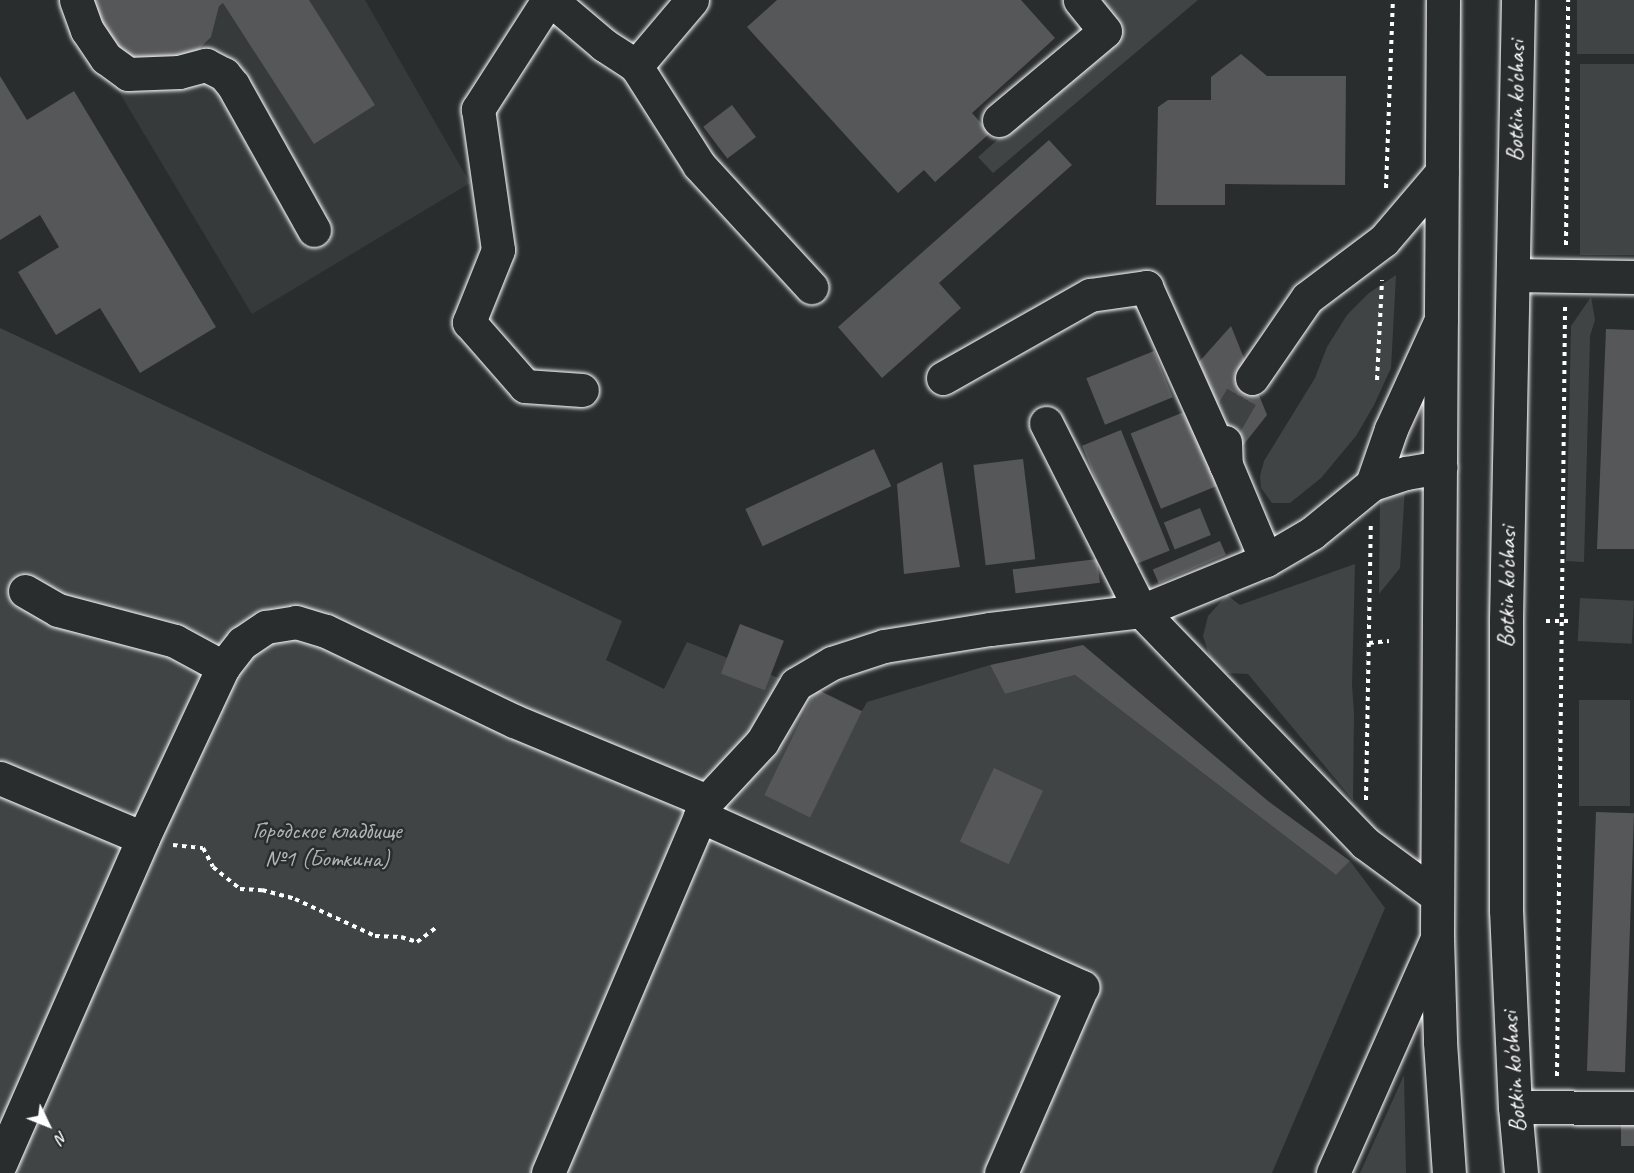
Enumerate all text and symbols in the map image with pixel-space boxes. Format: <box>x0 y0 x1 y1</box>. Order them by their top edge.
street label: Botkin ko'chasi <box>1501 40 1531 162</box>
street label: Botkin ko'chasi <box>1492 526 1522 648</box>
park label: Городское кладбище №1 (Боткина) <box>251 817 403 873</box>
street label: Botkin ko'chasi <box>1495 1010 1533 1134</box>
north arrow <box>18 1095 78 1155</box>
text: N <box>50 1127 72 1148</box>

